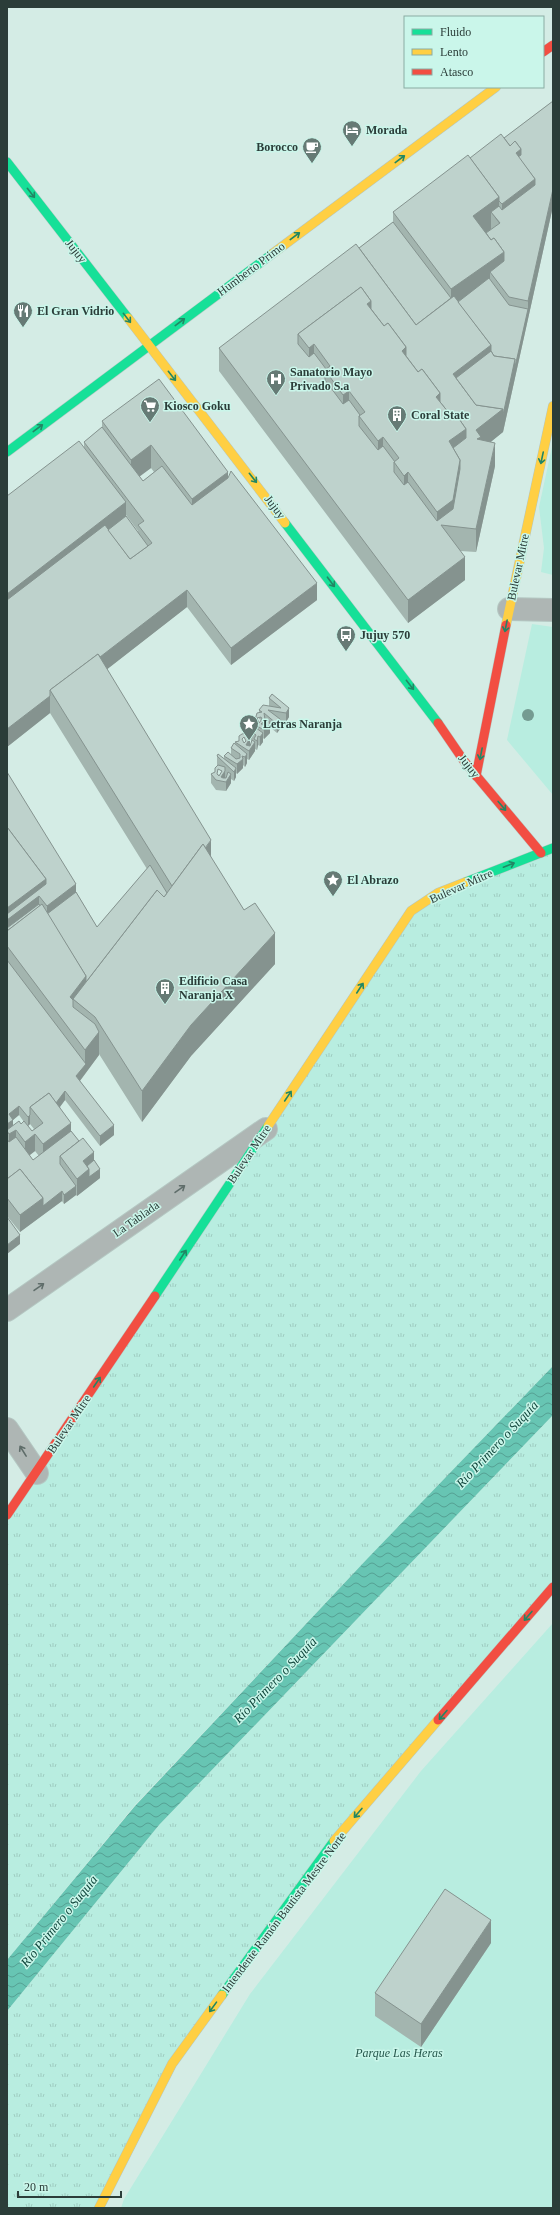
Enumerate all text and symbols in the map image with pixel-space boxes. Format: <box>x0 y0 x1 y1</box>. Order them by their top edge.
legend <box>404 16 544 88</box>
text: Fluido <box>440 25 471 39</box>
text: Lento <box>440 45 468 59</box>
text: Atasco <box>440 65 473 79</box>
hotel icon: Morada <box>341 119 363 147</box>
place label: Morada <box>366 123 407 137</box>
cafe icon: Borocco <box>301 136 323 164</box>
place label: Borocco <box>256 140 298 154</box>
one-way arrow <box>394 154 405 163</box>
one-way arrow <box>27 188 35 199</box>
one-way arrow <box>290 232 301 240</box>
street label: Jujuy <box>62 236 90 266</box>
street label: Humberto Primo <box>214 239 288 299</box>
restaurant icon: El Gran Vidrio <box>12 300 34 328</box>
place label: El Gran Vidrio <box>37 304 114 318</box>
one-way arrow <box>123 313 132 324</box>
one-way arrow <box>174 318 185 326</box>
place label: Sanatorio Mayo Privado S.a <box>290 365 372 393</box>
hospital icon: Sanatorio Mayo Privado S.a <box>265 368 287 396</box>
one-way arrow <box>168 370 177 381</box>
supermarket icon: Kiosco Goku <box>139 395 161 423</box>
place label: Kiosco Goku <box>164 399 231 413</box>
building icon: Coral State <box>386 404 408 432</box>
place label: Coral State <box>411 408 470 422</box>
one-way arrow <box>33 424 44 433</box>
one-way arrow <box>537 451 545 464</box>
one-way arrow <box>248 473 257 484</box>
street label: Jujuy <box>262 492 288 522</box>
street label: Bulevar Mitre <box>504 532 532 602</box>
one-way arrow <box>327 576 335 587</box>
one-way arrow <box>501 619 509 632</box>
bus stop icon: Jujuy 570 <box>335 624 357 652</box>
place label: Jujuy 570 <box>360 628 410 642</box>
one-way arrow <box>406 679 415 690</box>
place icon: Letras Naranja <box>238 713 260 741</box>
place label: Letras Naranja <box>263 717 342 731</box>
one-way arrow <box>476 747 484 760</box>
street label: Jujuy <box>455 751 483 781</box>
one-way arrow <box>497 801 506 812</box>
one-way arrow <box>503 861 515 869</box>
street label: Bulevar Mitre <box>427 866 495 906</box>
place icon: El Abrazo <box>322 869 344 897</box>
place label: El Abrazo <box>347 873 399 887</box>
place label: Edificio Casa Naranja X <box>179 974 247 1002</box>
building icon: Edificio Casa Naranja X <box>154 977 176 1005</box>
one-way arrow <box>356 983 364 994</box>
one-way arrow <box>284 1091 292 1102</box>
street label: Bulevar Mitre <box>224 1122 274 1186</box>
one-way arrow <box>174 1185 185 1193</box>
street label: La Tablada <box>110 1198 162 1240</box>
one-way arrow <box>179 1249 187 1260</box>
one-way arrow <box>33 1283 44 1291</box>
one-way arrow <box>93 1377 101 1388</box>
street label: Bulevar Mitre <box>44 1392 94 1456</box>
water label: Río Primero o Suquía <box>452 1397 541 1491</box>
one-way arrow <box>18 1445 27 1456</box>
one-way arrow <box>523 1611 532 1622</box>
water label: Río Primero o Suquía <box>230 1634 320 1727</box>
one-way arrow <box>438 1709 447 1720</box>
one-way arrow <box>353 1808 362 1819</box>
street label: Intendente Ramón Bautista Mestre Norte <box>219 1829 349 1995</box>
water label: Río Primero o Suquía <box>17 1872 101 1971</box>
one-way arrow <box>209 2001 217 2012</box>
park label: Parque Las Heras <box>354 2046 443 2060</box>
scale bar <box>18 2173 121 2199</box>
text: 20 m <box>24 2180 49 2194</box>

